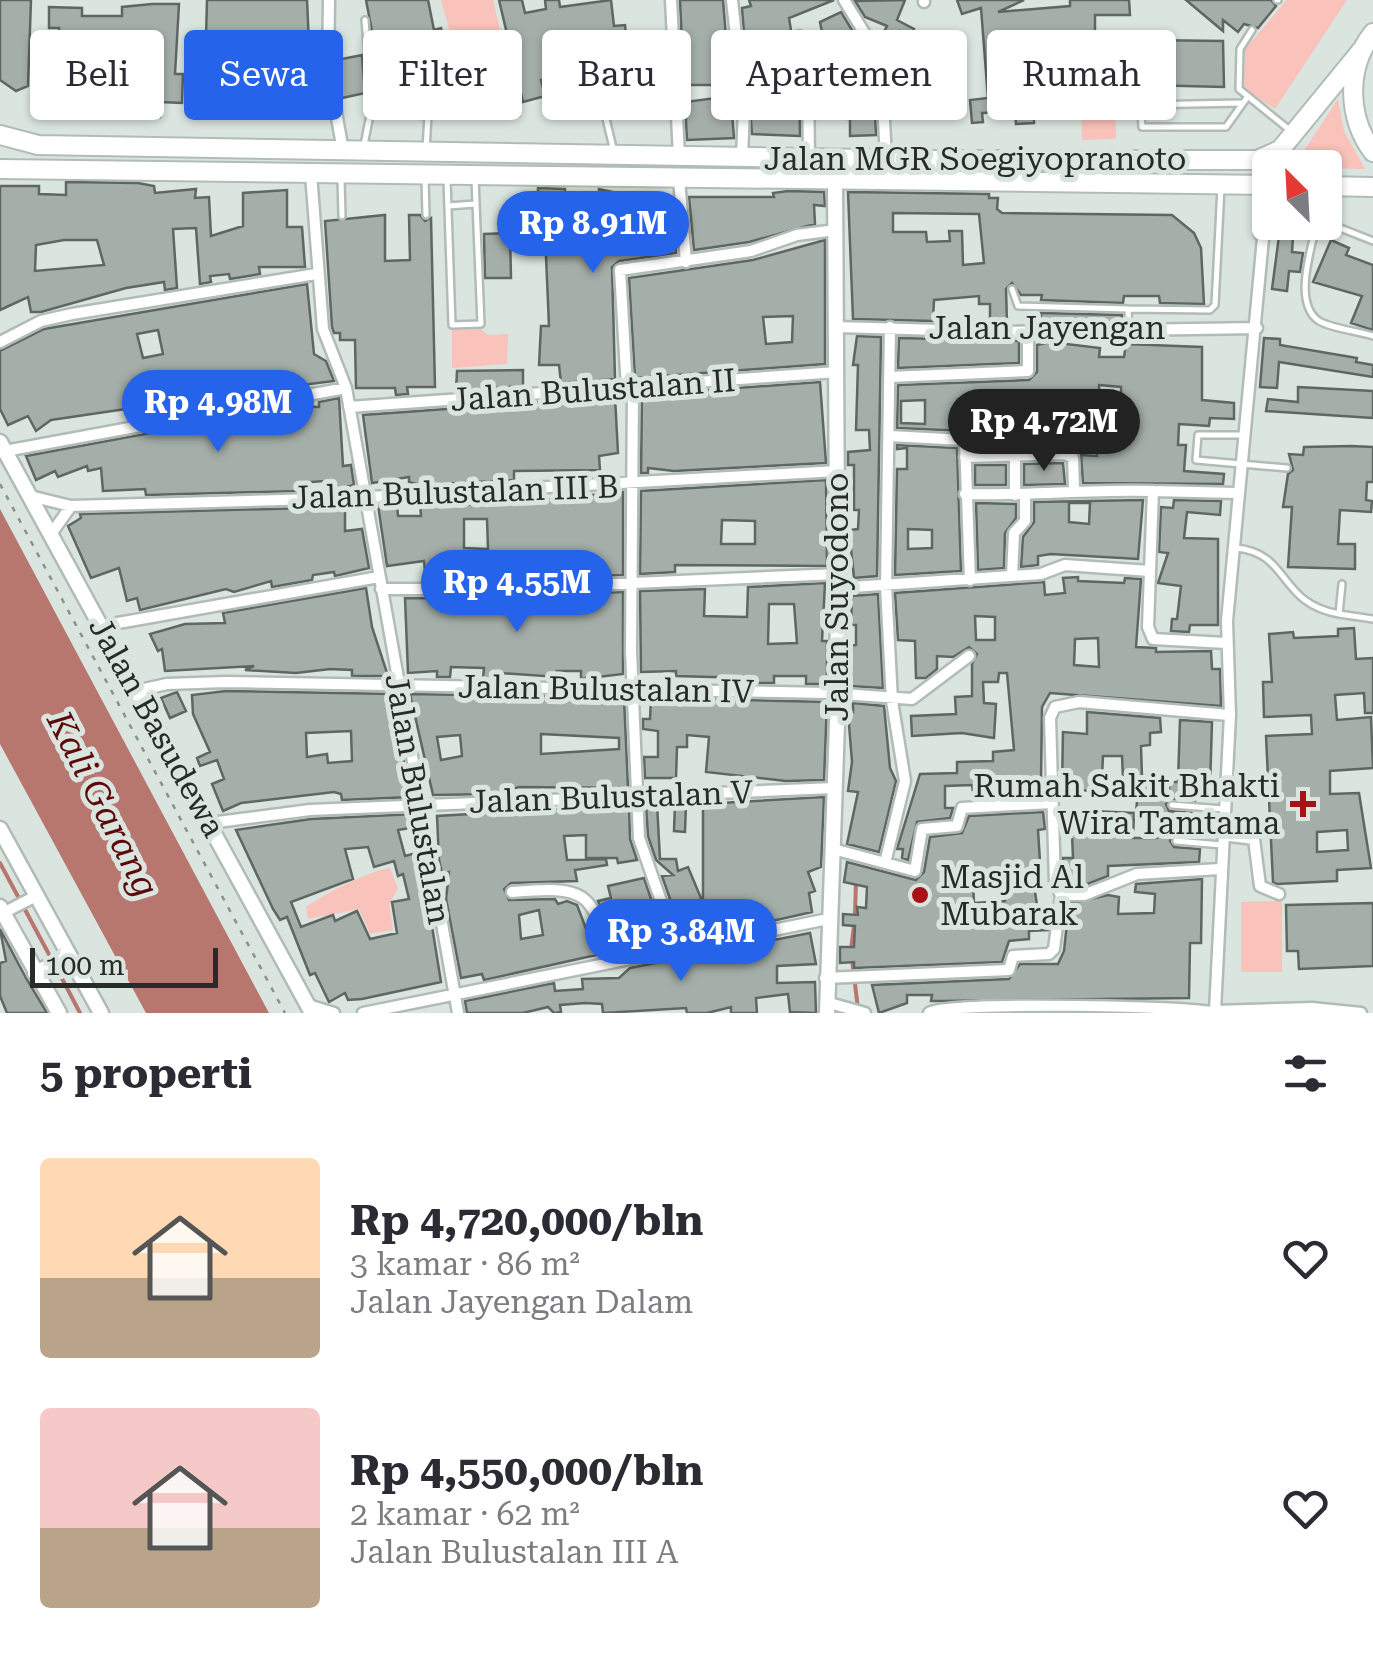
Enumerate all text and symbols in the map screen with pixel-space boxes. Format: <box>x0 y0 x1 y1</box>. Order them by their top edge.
chip: Beli <box>30 30 164 120</box>
chip: Sewa <box>184 30 343 120</box>
chip: Filter <box>363 30 522 120</box>
chip: Baru <box>542 30 691 120</box>
chip: Apartemen <box>711 30 967 120</box>
chip: Rumah <box>987 30 1176 120</box>
street label: Jalan MGR Soegiyopranoto <box>764 140 1186 178</box>
north arrow <box>1252 150 1342 240</box>
map controls <box>1252 150 1342 240</box>
pin: Rp 8.91M <box>490 191 696 276</box>
text: Rp 8.91M <box>519 204 667 242</box>
street label: Jalan Jayengan <box>929 309 1165 347</box>
street label: Jalan Bulustalan II <box>449 361 737 419</box>
pin: Rp 4.98M <box>115 370 321 455</box>
text: Rp 4.98M <box>144 383 292 421</box>
pin: Rp 4.72M <box>941 389 1147 474</box>
text: Rp 4.72M <box>970 402 1118 440</box>
street label: Jalan Bulustalan III B <box>291 467 619 517</box>
street label: Jalan Suyodono <box>818 473 856 721</box>
pin: Rp 4.55M <box>414 550 620 635</box>
text: Rp 4.55M <box>443 563 591 601</box>
street label: Jalan Basudewa <box>81 611 233 843</box>
street label: Jalan Bulustalan IV <box>458 667 755 711</box>
street label: Jalan Bulustalan <box>377 671 459 927</box>
water label: Kali Garang <box>38 704 167 904</box>
place label: Rumah Sakit Bhakti Wira Tamtama <box>973 767 1280 842</box>
street label: Jalan Bulustalan V <box>468 773 754 821</box>
marker: Rumah Sakit Bhakti Wira Tamtama <box>1290 791 1316 817</box>
place label: Masjid Al Mubarak <box>940 858 1084 933</box>
marker: Masjid Al Mubarak <box>909 884 931 906</box>
pin: Rp 3.84M <box>578 899 784 984</box>
text: Rp 3.84M <box>607 912 755 950</box>
scale bar <box>30 943 218 988</box>
text: 100 m <box>45 949 125 982</box>
icon: filters <box>1278 1046 1333 1101</box>
text: 5 properti <box>40 1049 252 1098</box>
text: Rp 4,720,000/bln <box>350 1196 703 1245</box>
icon: home <box>120 1198 240 1318</box>
icon: heart <box>1278 1231 1333 1286</box>
text: 3 kamar · 86 m² <box>350 1245 580 1283</box>
text: Jalan Jayengan Dalam <box>350 1283 693 1321</box>
text: Rp 4,550,000/bln <box>350 1446 703 1495</box>
icon: home <box>120 1448 240 1568</box>
icon: heart <box>1278 1481 1333 1536</box>
text: 2 kamar · 62 m² <box>350 1495 580 1533</box>
text: Jalan Bulustalan III A <box>350 1533 678 1571</box>

